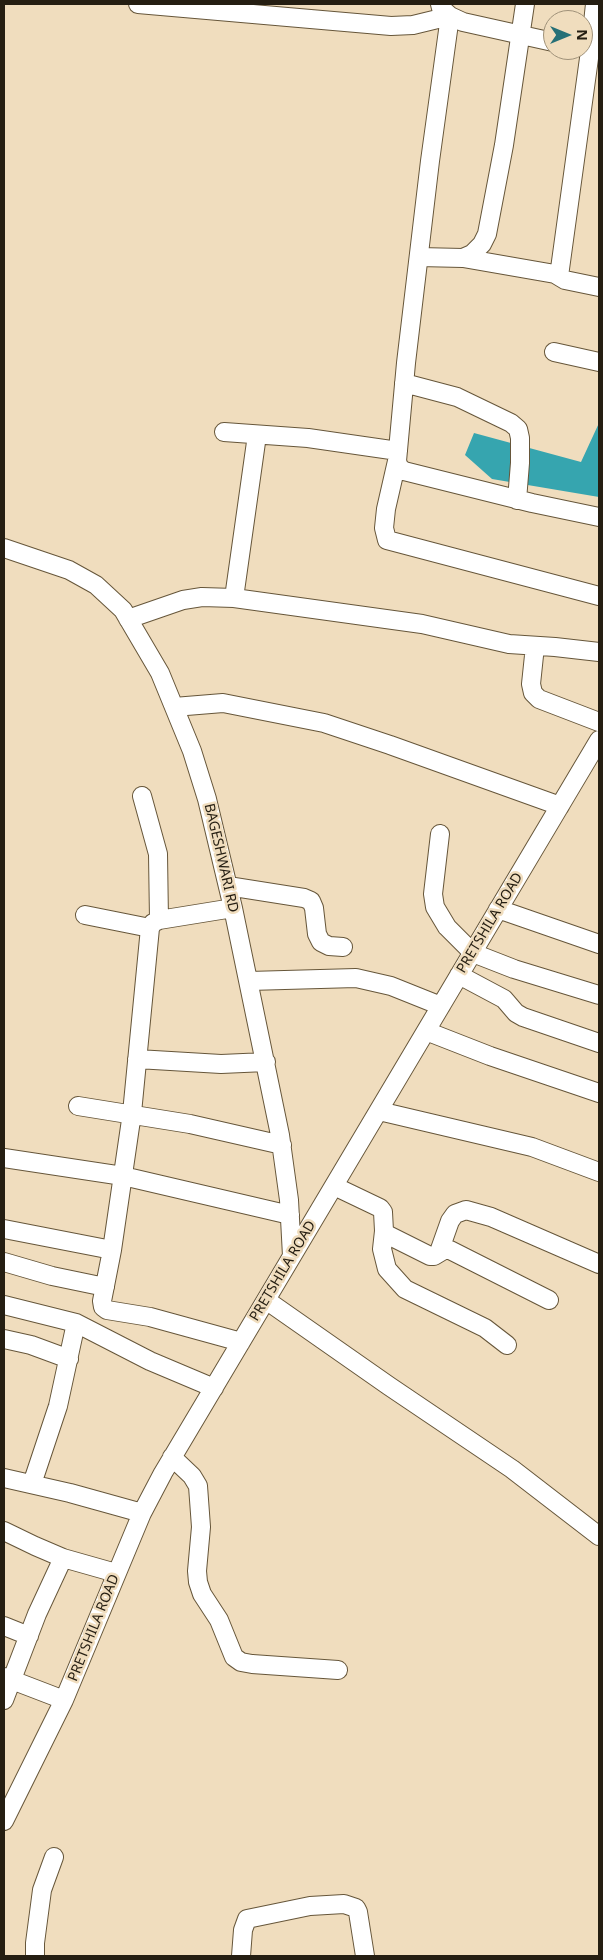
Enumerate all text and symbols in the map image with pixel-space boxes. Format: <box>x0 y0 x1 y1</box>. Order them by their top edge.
north arrow <box>543 10 593 60</box>
text: N <box>573 29 592 41</box>
street label: BAGESHWARI RD <box>200 802 242 914</box>
street label: PRETSHILA ROAD <box>453 870 527 976</box>
street label: PRETSHILA ROAD <box>246 1218 320 1324</box>
street label: PRETSHILA ROAD <box>65 1572 123 1684</box>

